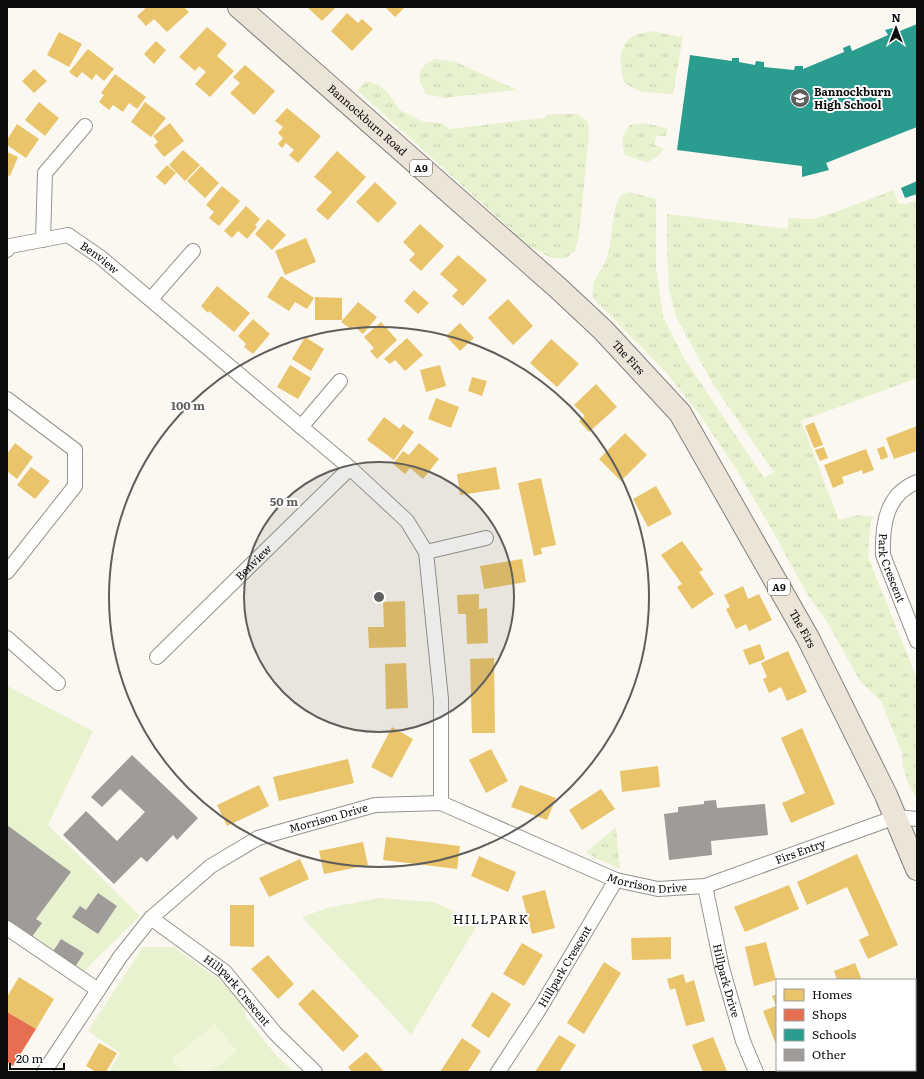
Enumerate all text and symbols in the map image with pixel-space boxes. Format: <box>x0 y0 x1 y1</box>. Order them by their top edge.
north arrow <box>876 8 916 48</box>
text: N <box>891 9 901 25</box>
street label: Bannockburn Road <box>325 80 411 159</box>
place label: Bannockburn High School <box>814 83 892 112</box>
school or university icon: Bannockburn High School <box>789 87 811 109</box>
road number: A9 <box>410 160 432 176</box>
street label: Benview <box>78 237 124 277</box>
street label: The Firs <box>609 336 649 378</box>
text: 100 m <box>171 396 205 414</box>
text: 50 m <box>270 492 298 510</box>
street label: Park Crescent <box>876 533 910 605</box>
street label: Benview <box>231 540 275 583</box>
road number: A9 <box>768 579 790 595</box>
centre of rings <box>372 590 386 604</box>
street label: The Firs <box>786 606 821 650</box>
street label: Morrison Drive <box>287 798 370 836</box>
street label: Firs Entry <box>773 834 828 867</box>
street label: Morrison Drive <box>605 868 688 896</box>
district label: HILLPARK <box>453 909 529 928</box>
street label: Hillpark Crescent <box>533 921 595 1010</box>
street label: Hillpark Drive <box>710 942 745 1019</box>
street label: Hillpark Crescent <box>201 950 275 1029</box>
legend <box>776 979 916 1071</box>
text: Homes <box>812 985 852 1003</box>
text: Shops <box>812 1005 847 1023</box>
text: Schools <box>812 1025 857 1043</box>
scale bar <box>10 1045 64 1071</box>
text: Other <box>812 1045 846 1063</box>
text: 20 m <box>16 1049 43 1067</box>

